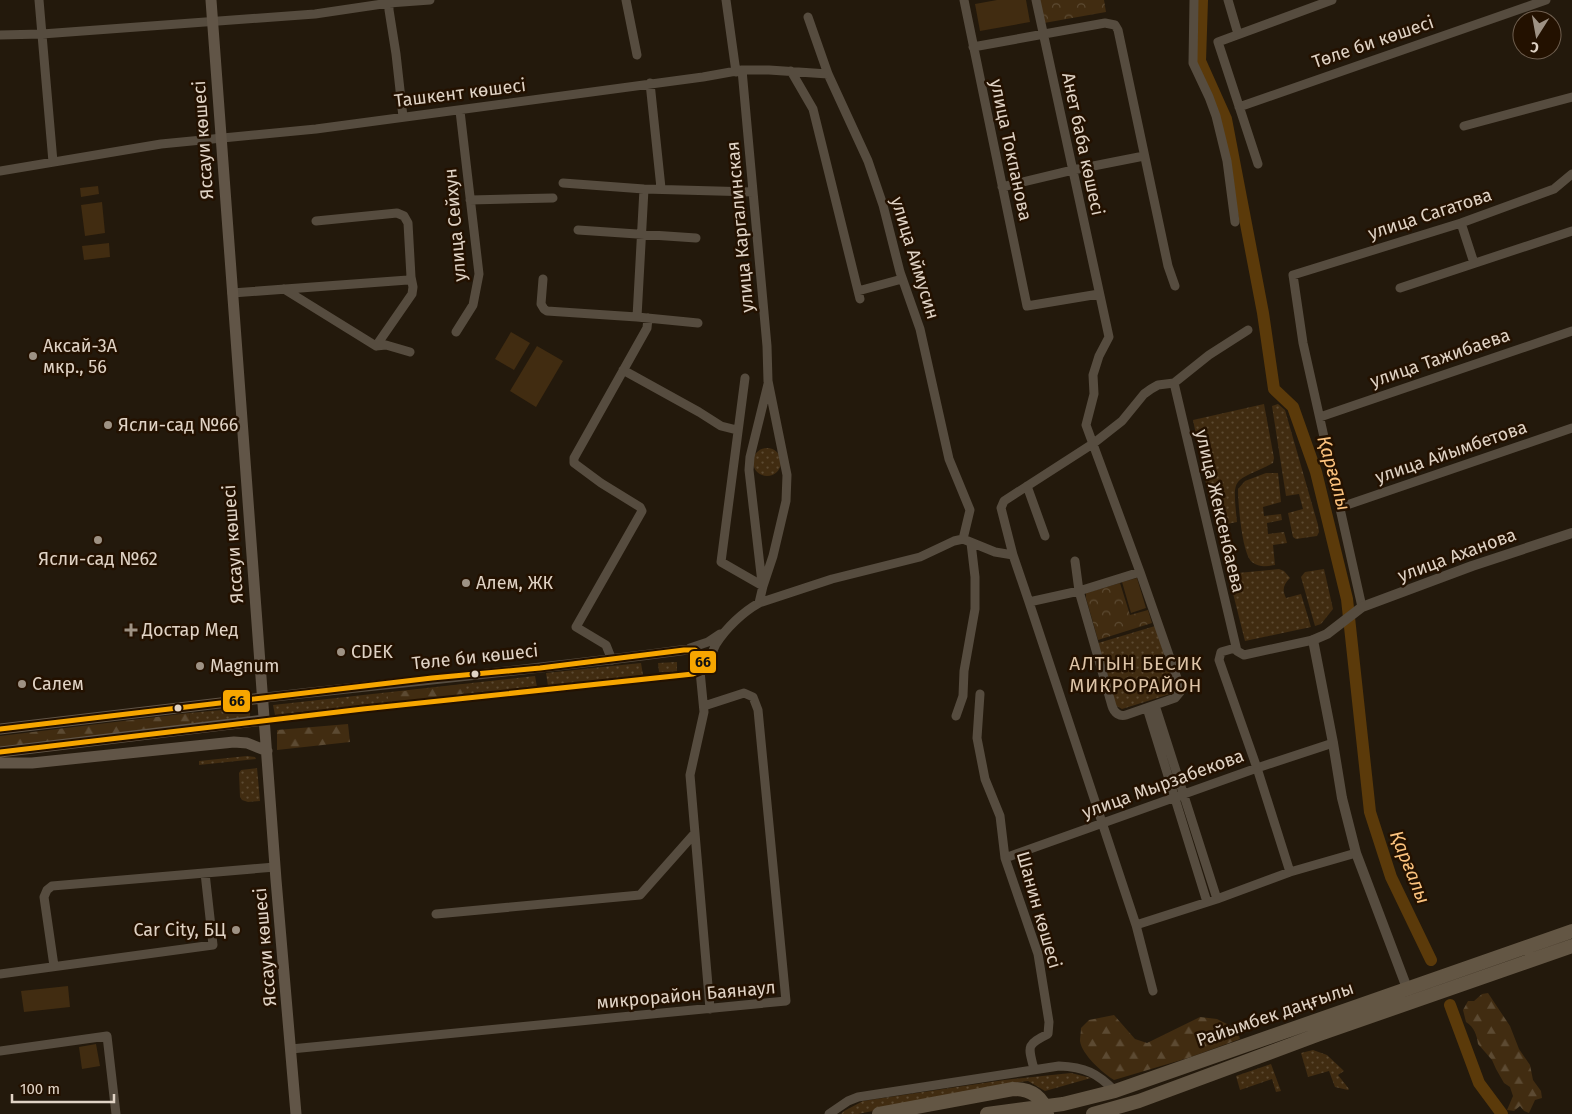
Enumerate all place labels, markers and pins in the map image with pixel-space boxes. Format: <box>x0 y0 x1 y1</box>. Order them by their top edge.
place label: Аксай-3А мкр., 56 <box>43 335 118 378</box>
marker: Аксай-3А мкр., 56 <box>27 350 39 362</box>
place label: Ясли-сад №66 <box>118 414 238 436</box>
marker: Ясли-сад №66 <box>102 419 114 431</box>
marker: Ясли-сад №62 <box>92 534 104 546</box>
place label: Ясли-сад №62 <box>38 548 158 570</box>
place label: Алем, ЖК <box>476 572 553 594</box>
marker: Алем, ЖК <box>460 577 472 589</box>
place label: Достар Мед <box>141 619 238 641</box>
marker: Достар Мед <box>124 623 138 637</box>
place label: CDEK <box>351 641 393 663</box>
marker: CDEK <box>335 646 347 658</box>
place label: Magnum <box>210 655 279 677</box>
marker: Magnum <box>194 660 206 672</box>
unlabelled marker <box>470 669 480 679</box>
place label: Салем <box>32 673 84 695</box>
marker: Салем <box>16 678 28 690</box>
unlabelled marker <box>173 703 183 713</box>
place label: Car City, БЦ <box>133 919 226 941</box>
marker: Car City, БЦ <box>230 924 242 936</box>

